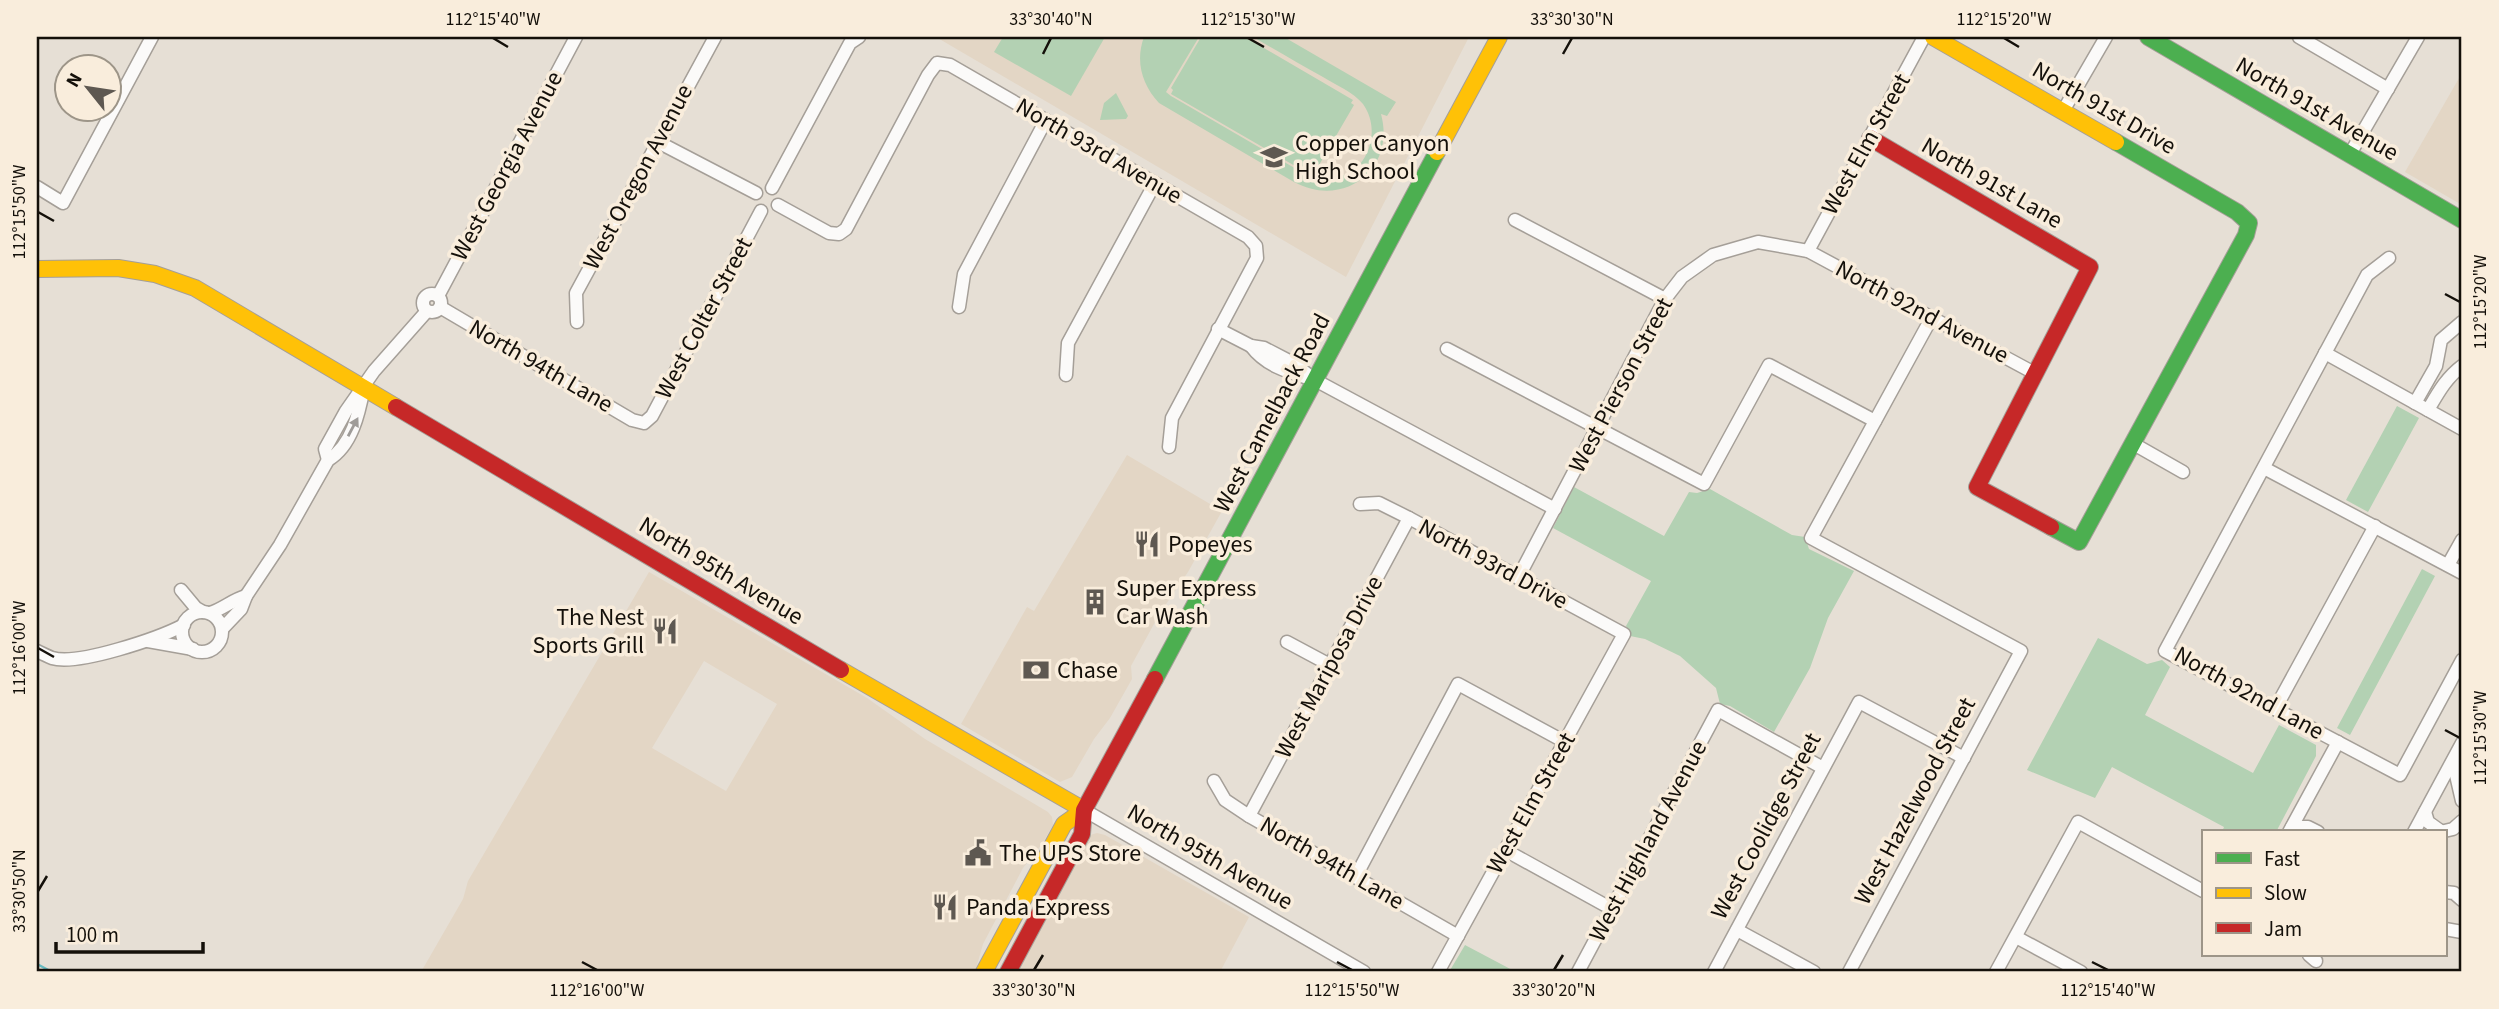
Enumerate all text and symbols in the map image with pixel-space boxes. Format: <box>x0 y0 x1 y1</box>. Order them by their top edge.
text: 112°15'40"W <box>446 7 540 32</box>
text: 33°30'40"N <box>1009 7 1093 32</box>
text: 112°15'30"W <box>1201 7 1295 32</box>
text: 33°30'30"N <box>1530 7 1614 32</box>
text: 112°15'20"W <box>1957 7 2051 32</box>
street label: North 91st Avenue <box>2229 48 2405 170</box>
north arrow <box>52 52 122 122</box>
street label: North 91st Drive <box>2025 53 2183 163</box>
street label: West Georgia Avenue <box>442 65 572 267</box>
street label: West Elm Street <box>1813 67 1919 221</box>
text: N <box>60 68 89 92</box>
street label: West Oregon Avenue <box>574 78 702 276</box>
street label: North 93rd Avenue <box>1009 89 1189 213</box>
place label: Copper Canyon High School <box>1295 126 1450 189</box>
street label: North 91st Lane <box>1915 128 2069 238</box>
school or university icon: Copper Canyon High School <box>1259 142 1289 172</box>
text: 112°15'50"W <box>7 165 32 259</box>
street label: West Colter Street <box>647 231 761 405</box>
street label: North 92nd Avenue <box>1829 252 2015 372</box>
text: 112°15'20"W <box>2468 255 2493 349</box>
street label: West Pierson Street <box>1560 291 1682 479</box>
street label: West Camelback Road <box>1205 307 1339 519</box>
street label: North 94th Lane <box>462 310 620 422</box>
one-way arrow <box>347 418 359 437</box>
street label: North 95th Avenue <box>632 508 810 634</box>
street label: North 93rd Drive <box>1412 510 1574 618</box>
place label: Popeyes <box>1168 527 1252 562</box>
restaurant icon: Popeyes <box>1132 529 1162 559</box>
street label: West Mariposa Drive <box>1266 569 1392 765</box>
place label: Super Express Car Wash <box>1116 571 1256 634</box>
building icon: Super Express Car Wash <box>1080 587 1110 617</box>
place label: The Nest Sports Grill <box>533 600 644 663</box>
text: 112°16'00"W <box>7 601 32 695</box>
restaurant icon: The Nest Sports Grill <box>650 616 680 646</box>
street label: North 92nd Lane <box>2168 637 2330 749</box>
place label: Chase <box>1057 653 1118 688</box>
bank icon: Chase <box>1021 655 1051 685</box>
street label: West Hazelwood Street <box>1845 691 1985 911</box>
text: 112°15'30"W <box>2468 691 2493 785</box>
street label: West Elm Street <box>1478 726 1584 880</box>
street label: West Coolidge Street <box>1702 726 1830 926</box>
street label: West Highland Avenue <box>1580 734 1716 948</box>
street label: North 95th Avenue <box>1120 795 1300 919</box>
street label: North 94th Lane <box>1253 807 1411 919</box>
legend <box>2202 830 2446 956</box>
place label: The UPS Store <box>999 836 1141 871</box>
public building icon: The UPS Store <box>963 838 993 868</box>
text: Fast <box>2264 844 2300 874</box>
text: 33°30'50"N <box>7 849 32 933</box>
text: Slow <box>2264 878 2307 908</box>
place label: Panda Express <box>966 890 1110 925</box>
restaurant icon: Panda Express <box>930 892 960 922</box>
scale bar <box>56 911 203 955</box>
text: Jam <box>2264 914 2302 944</box>
text: 100 m <box>66 920 119 950</box>
text: 112°16'00"W <box>550 978 644 1003</box>
text: 33°30'30"N <box>992 978 1076 1003</box>
text: 112°15'50"W <box>1305 978 1399 1003</box>
text: 33°30'20"N <box>1512 978 1596 1003</box>
text: 112°15'40"W <box>2061 978 2155 1003</box>

